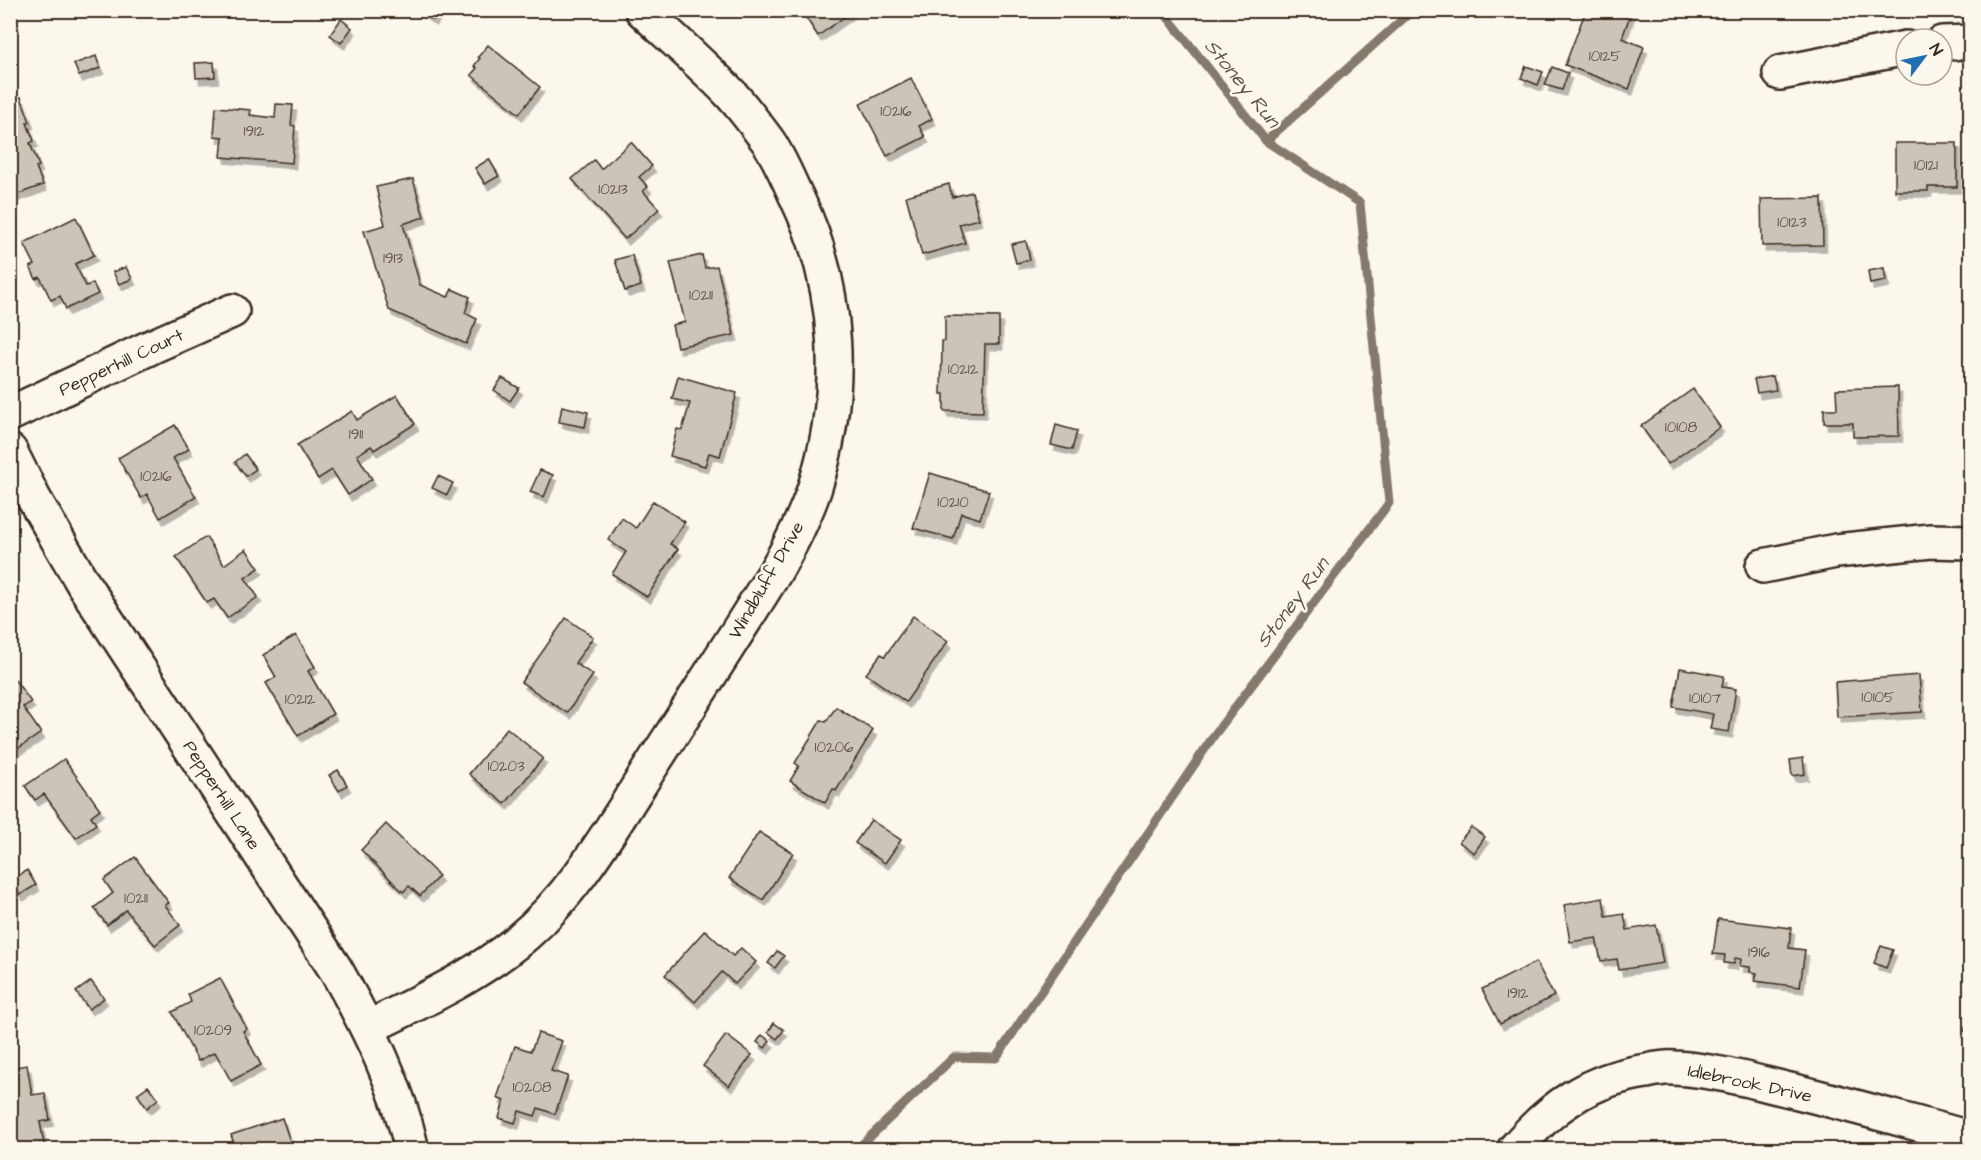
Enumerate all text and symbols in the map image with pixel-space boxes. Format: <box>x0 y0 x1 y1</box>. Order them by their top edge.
north arrow <box>1894 27 1954 87</box>
water label: Stoney Run <box>1197 33 1288 136</box>
text: N <box>1924 39 1948 60</box>
house number: 10125 <box>1589 46 1622 67</box>
house number: 10216 <box>880 101 912 122</box>
house number: 1912 <box>244 121 265 142</box>
house number: 10121 <box>1914 155 1938 176</box>
house number: 10213 <box>598 179 628 200</box>
house number: 10123 <box>1777 212 1807 233</box>
house number: 1913 <box>383 248 403 269</box>
house number: 10211 <box>689 285 713 306</box>
street label: Pepperhill Court <box>55 322 188 402</box>
house number: 10212 <box>948 359 979 380</box>
house number: 10108 <box>1665 417 1698 438</box>
house number: 1911 <box>349 424 363 445</box>
house number: 10216 <box>140 466 172 487</box>
house number: 10210 <box>937 492 969 513</box>
street label: Windbluff Drive <box>723 517 810 644</box>
water label: Stoney Run <box>1250 550 1338 654</box>
house number: 10105 <box>1861 687 1895 708</box>
house number: 10107 <box>1689 688 1721 709</box>
house number: 10212 <box>285 689 316 710</box>
street label: Pepperhill Lane <box>177 736 266 855</box>
house number: 10206 <box>815 737 854 758</box>
house number: 10203 <box>487 756 525 777</box>
house number: 10211 <box>124 888 148 909</box>
house number: 1916 <box>1748 942 1770 963</box>
house number: 1912 <box>1508 983 1529 1004</box>
house number: 10209 <box>194 1020 232 1041</box>
street label: Idlebrook Drive <box>1685 1058 1815 1109</box>
house number: 10208 <box>512 1077 552 1098</box>

